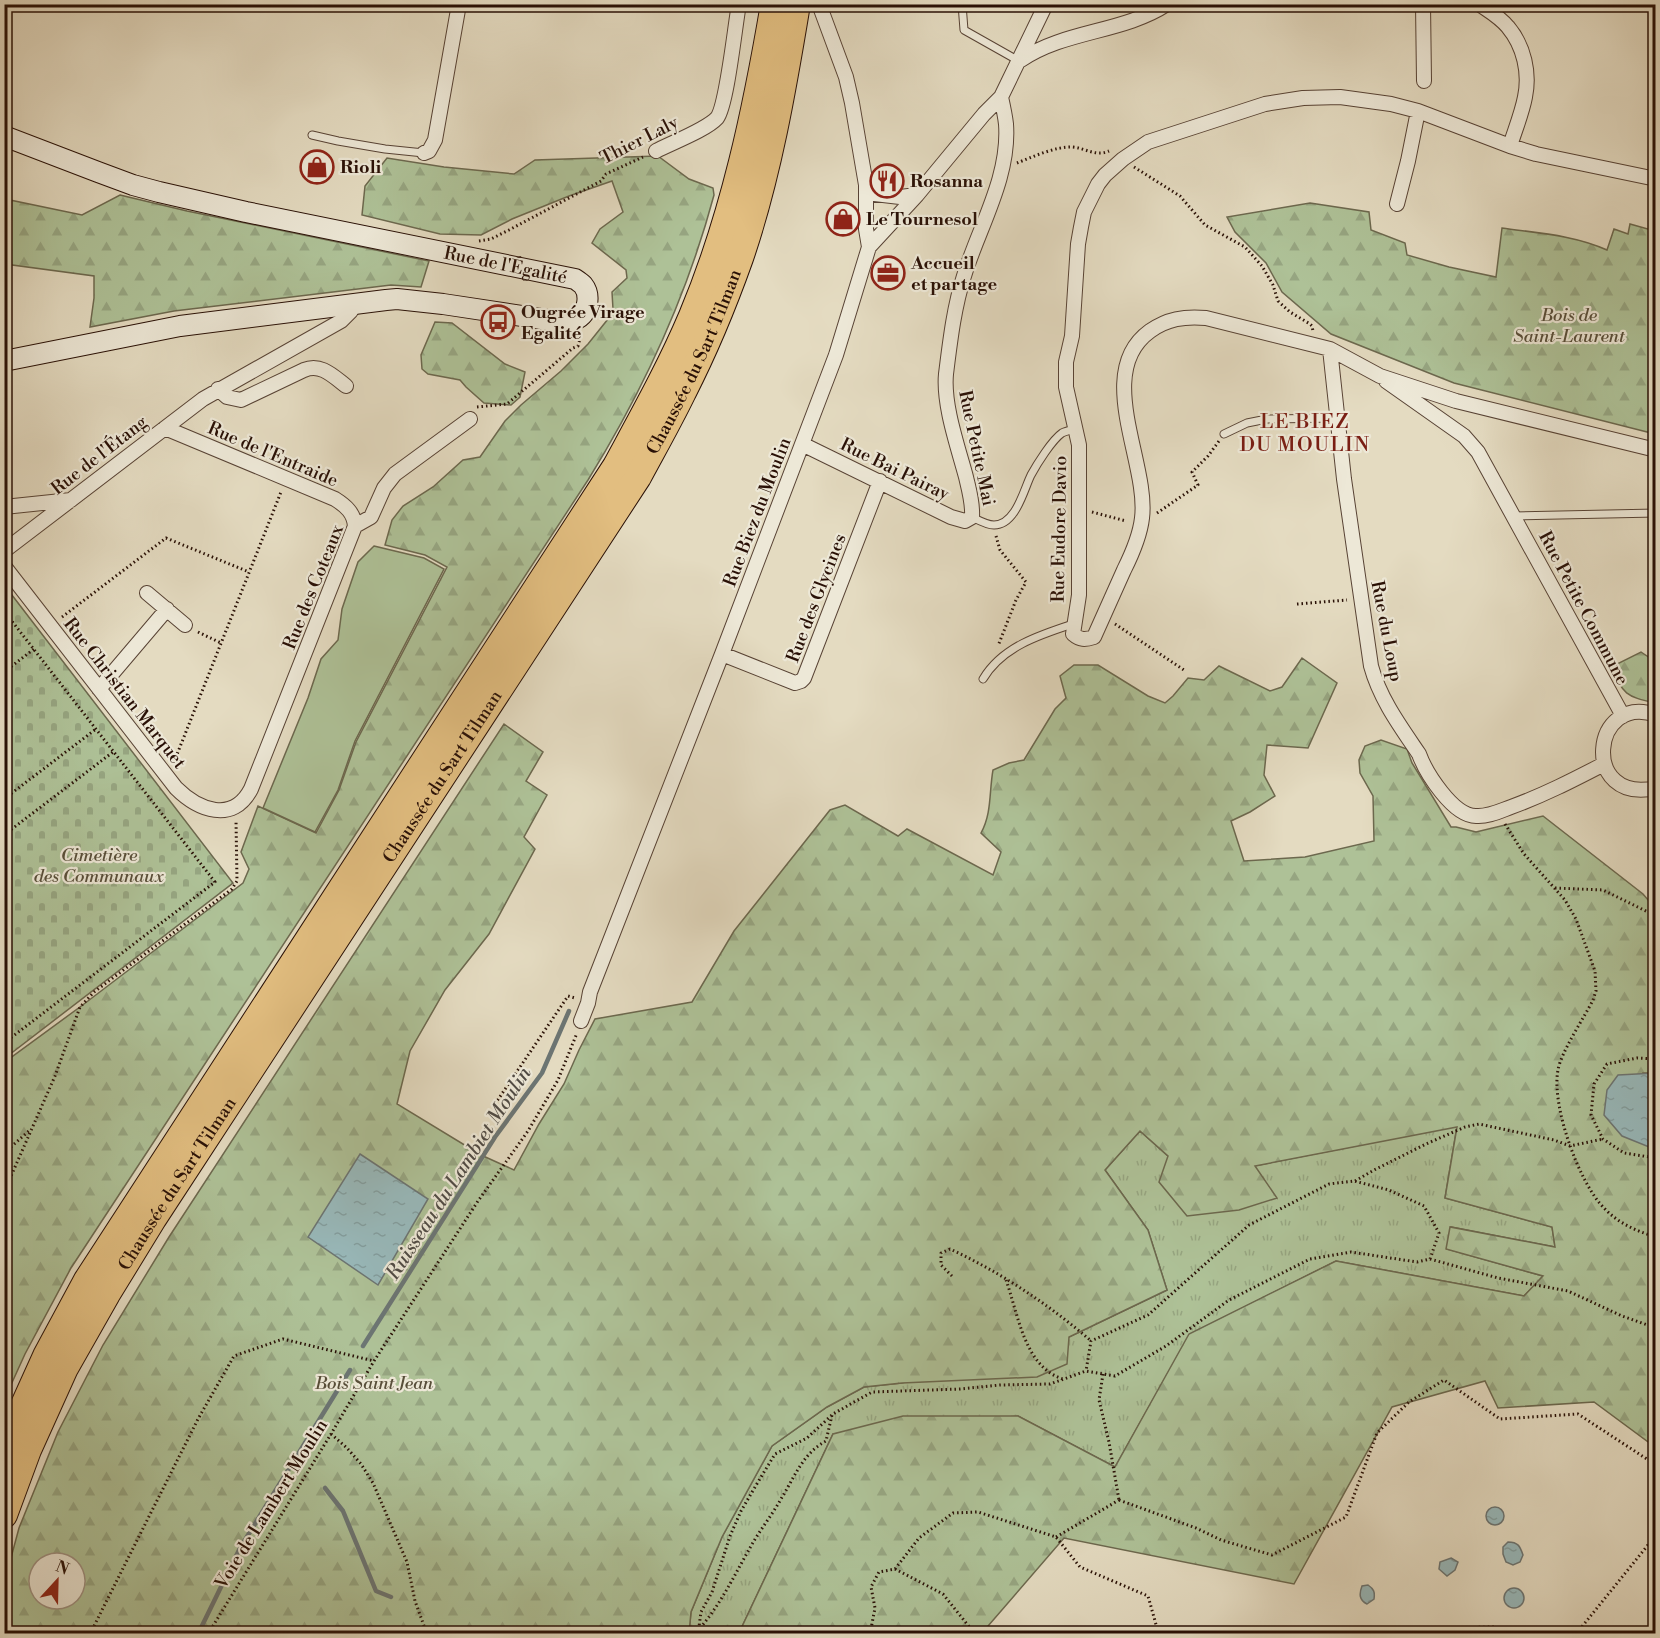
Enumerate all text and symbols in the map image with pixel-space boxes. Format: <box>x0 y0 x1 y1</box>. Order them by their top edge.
street label: Thier Laly <box>596 111 682 170</box>
shop icon: Rioli <box>299 149 335 185</box>
place label: Rioli <box>340 156 382 179</box>
restaurant icon: Rosanna <box>869 163 905 199</box>
place label: Rosanna <box>910 170 983 193</box>
shop icon: Le Tournesol <box>825 201 861 237</box>
place label: Le Tournesol <box>866 208 978 231</box>
street label: Rue de l'Égalité <box>442 242 569 289</box>
place label: Accueil et partage <box>910 252 997 296</box>
office icon: Accueil et partage <box>870 255 906 291</box>
street label: Chaussée du Sart Tilman <box>641 266 747 459</box>
place label: Ougrée Virage Egalité <box>521 301 645 345</box>
bus stop icon: Ougrée Virage Egalité <box>480 304 516 340</box>
park label: Bois de Saint-Laurent <box>1513 304 1626 348</box>
street label: Rue Petite Mai <box>953 388 1000 508</box>
street label: Rue de l'Étang <box>46 410 153 500</box>
district label: LE BIEZ DU MOULIN <box>1239 410 1371 458</box>
street label: Rue de l'Entraide <box>204 417 341 492</box>
street label: Rue Bai Pairay <box>836 433 953 506</box>
street label: Rue Biez du Moulin <box>718 434 797 590</box>
street label: Rue Eudore Davio <box>1047 455 1072 603</box>
street label: Rue des Coteaux <box>278 521 349 653</box>
street label: Rue Petite Commune <box>1533 527 1634 689</box>
street label: Rue des Glycines <box>781 530 852 666</box>
street label: Rue du Loup <box>1365 579 1408 684</box>
street label: Rue Christian Marquet <box>58 613 191 774</box>
street label: Chaussée du Sart Tilman <box>378 686 508 867</box>
park label: Cimetière des Communaux <box>34 844 164 888</box>
water label: Ruisseau du Lambiet Moulin <box>380 1062 538 1286</box>
street label: Chaussée du Sart Tilman <box>113 1093 242 1275</box>
park label: Bois Saint Jean <box>314 1372 434 1395</box>
street label: Voie de Lambert Moulin <box>209 1415 333 1594</box>
north arrow <box>27 1551 87 1611</box>
text: N <box>53 1556 72 1580</box>

